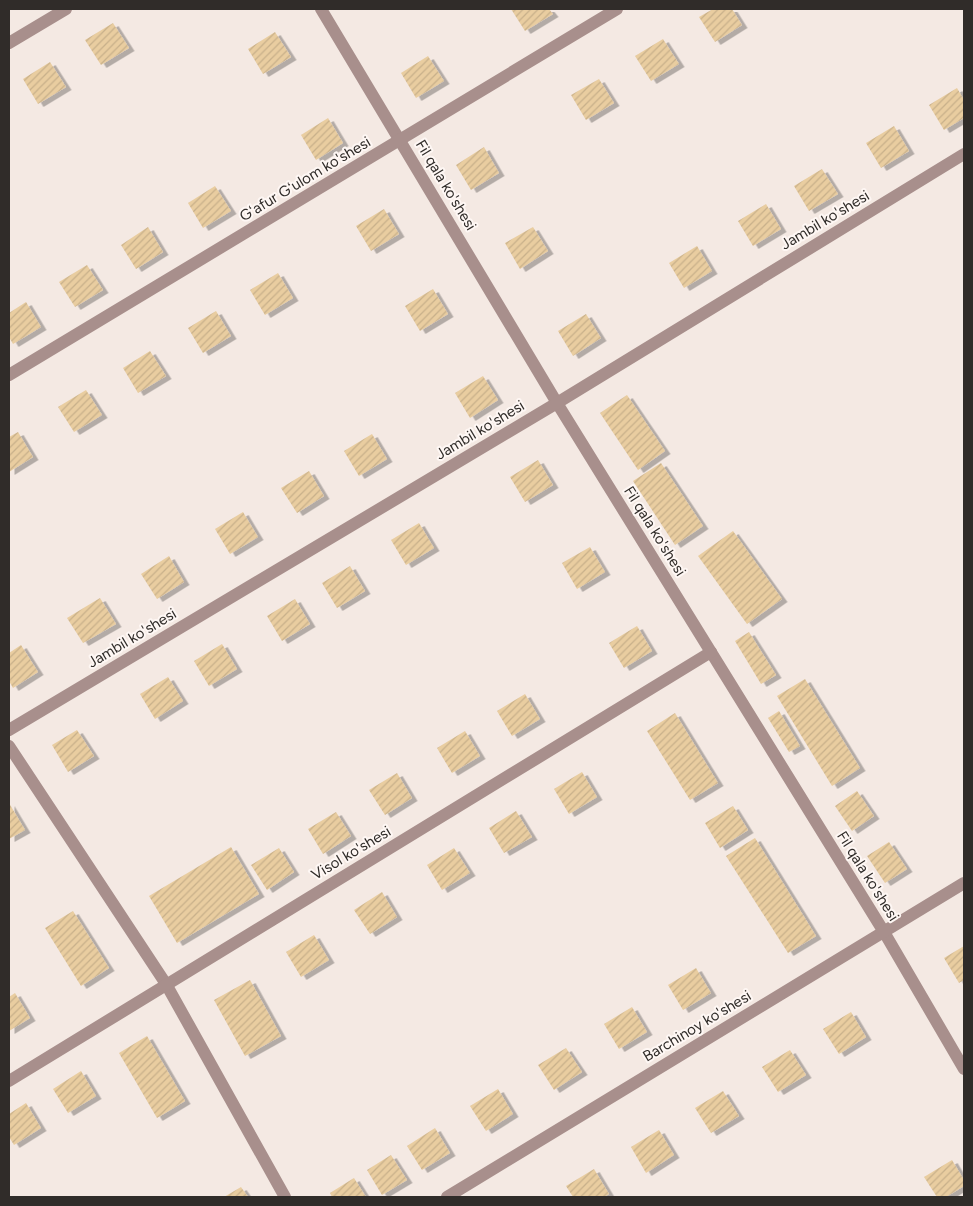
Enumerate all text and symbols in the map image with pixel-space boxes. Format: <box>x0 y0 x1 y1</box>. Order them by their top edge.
street label: Gʻafur Gʻulom ko'shesi <box>236 133 374 225</box>
street label: Fil qala ko'shesi <box>412 136 480 234</box>
street label: Jambil ko'shesi <box>777 186 873 254</box>
street label: Jambil ko'shesi <box>432 396 528 464</box>
street label: Fil qala ko'shesi <box>620 483 690 579</box>
street label: Jambil ko'shesi <box>84 604 180 672</box>
street label: Visol ko'shesi <box>308 822 394 884</box>
street label: Fil qala ko'shesi <box>833 828 903 924</box>
street label: Barchinoy ko'shesi <box>640 987 754 1065</box>

